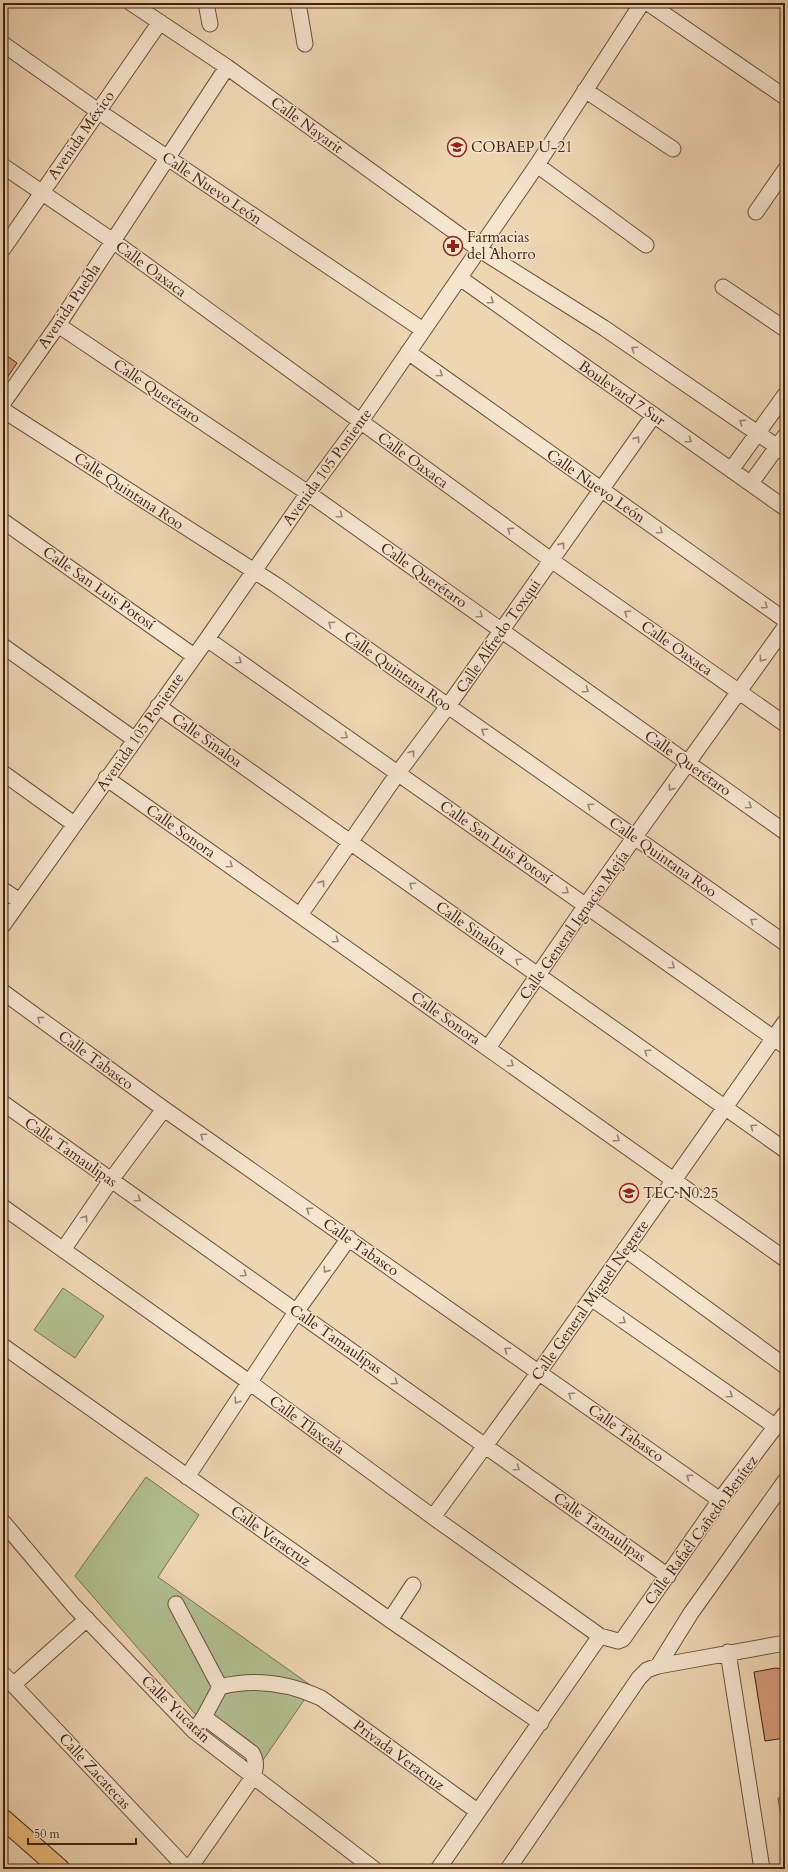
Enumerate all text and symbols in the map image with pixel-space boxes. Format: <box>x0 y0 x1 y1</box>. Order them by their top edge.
street label: Avenida México <box>43 87 119 183</box>
street label: Calle Nayarit <box>267 92 347 158</box>
school or university icon: COBAEP U-21 <box>446 136 468 158</box>
place label: COBAEP U-21 <box>471 137 573 157</box>
street label: Calle Nuevo León <box>158 147 266 229</box>
place label: Farmacias del Ahorro <box>467 227 536 264</box>
pharmacy icon: Farmacias del Ahorro <box>442 235 464 257</box>
street label: Calle Oaxaca <box>111 236 191 302</box>
street label: Avenida Puebla <box>33 259 105 352</box>
one-way arrow <box>487 296 494 303</box>
one-way arrow <box>632 347 639 354</box>
street label: Calle Querétaro <box>109 354 205 428</box>
street label: Boulevard 7 Sur <box>575 356 670 431</box>
one-way arrow <box>435 369 442 376</box>
street label: Avenida 105 Poniente <box>278 404 376 530</box>
one-way arrow <box>739 419 746 427</box>
street label: Calle Oaxaca <box>373 427 453 493</box>
one-way arrow <box>685 435 692 442</box>
one-way arrow <box>632 437 639 444</box>
street label: Calle Nuevo León <box>543 444 650 528</box>
street label: Calle Quintana Roo <box>70 448 188 534</box>
one-way arrow <box>335 510 342 517</box>
one-way arrow <box>655 526 662 533</box>
one-way arrow <box>507 528 514 535</box>
street label: Calle Querétaro <box>377 538 471 612</box>
street label: Calle San Luis Potosí <box>39 542 159 634</box>
one-way arrow <box>557 543 564 550</box>
street label: Calle Alfredo Toxqui <box>451 575 545 697</box>
one-way arrow <box>761 601 768 608</box>
one-way arrow <box>476 610 483 618</box>
one-way arrow <box>624 610 631 618</box>
street label: Calle Oaxaca <box>637 616 717 680</box>
one-way arrow <box>328 621 335 629</box>
street label: Calle Quintana Roo <box>340 626 456 716</box>
one-way arrow <box>760 654 767 661</box>
one-way arrow <box>235 656 242 664</box>
street label: Avenida 105 Poniente <box>92 669 188 795</box>
one-way arrow <box>581 685 588 692</box>
street label: Calle Sinaloa <box>168 708 247 772</box>
street label: Calle Querétaro <box>641 726 735 800</box>
one-way arrow <box>481 729 488 736</box>
one-way arrow <box>341 731 348 738</box>
one-way arrow <box>408 751 415 758</box>
one-way arrow <box>669 783 676 790</box>
street label: Calle San Luis Potosí <box>436 796 556 888</box>
street label: Calle Sonora <box>142 800 220 863</box>
one-way arrow <box>744 801 751 808</box>
one-way arrow <box>587 804 594 811</box>
street label: Calle Quintana Roo <box>605 812 721 902</box>
street label: Calle General Ignacio Mejía <box>515 846 633 1004</box>
one-way arrow <box>225 861 232 868</box>
one-way arrow <box>317 880 325 887</box>
one-way arrow <box>409 882 416 890</box>
one-way arrow <box>562 886 569 894</box>
street label: Calle Sinaloa <box>432 896 511 960</box>
one-way arrow <box>750 918 757 926</box>
one-way arrow <box>331 935 338 942</box>
one-way arrow <box>515 958 522 966</box>
one-way arrow <box>668 961 675 969</box>
street label: Calle Sonora <box>407 987 485 1050</box>
one-way arrow <box>38 1017 45 1024</box>
street label: Calle Tabasco <box>54 1026 138 1094</box>
one-way arrow <box>644 1049 651 1057</box>
one-way arrow <box>506 1059 513 1066</box>
street label: Calle Tamaulipas <box>21 1113 121 1191</box>
one-way arrow <box>750 1124 757 1132</box>
one-way arrow <box>200 1134 207 1141</box>
one-way arrow <box>612 1134 619 1141</box>
school or university icon: TEC N0.25 <box>618 1182 640 1204</box>
place label: TEC N0.25 <box>643 1183 718 1203</box>
one-way arrow <box>133 1194 140 1201</box>
one-way arrow <box>306 1207 313 1215</box>
street label: Calle Tabasco <box>319 1213 403 1281</box>
one-way arrow <box>80 1215 88 1222</box>
street label: Calle General Miguel Negrete <box>527 1216 653 1384</box>
one-way arrow <box>323 1266 331 1273</box>
one-way arrow <box>239 1269 246 1276</box>
street label: Calle Tamaulipas <box>286 1300 386 1378</box>
one-way arrow <box>619 1316 626 1324</box>
one-way arrow <box>504 1347 511 1355</box>
one-way arrow <box>391 1377 398 1385</box>
one-way arrow <box>725 1390 732 1397</box>
street label: Calle Tlaxcala <box>265 1391 349 1459</box>
one-way arrow <box>568 1392 575 1400</box>
one-way arrow <box>235 1396 242 1403</box>
street label: Calle Tabasco <box>584 1399 668 1467</box>
street label: Calle Rafaél Cañedo Benítez <box>640 1451 762 1609</box>
one-way arrow <box>512 1463 519 1470</box>
one-way arrow <box>686 1475 693 1482</box>
street label: Calle Tamaulipas <box>550 1488 650 1566</box>
street label: Calle Veracruz <box>227 1501 315 1571</box>
street label: Calle Yucatán <box>137 1671 215 1747</box>
street label: Privada Veracruz <box>349 1715 449 1795</box>
street label: Calle Zacatecas <box>55 1729 135 1813</box>
scale bar <box>28 1820 136 1846</box>
text: 50 m <box>34 1826 61 1842</box>

